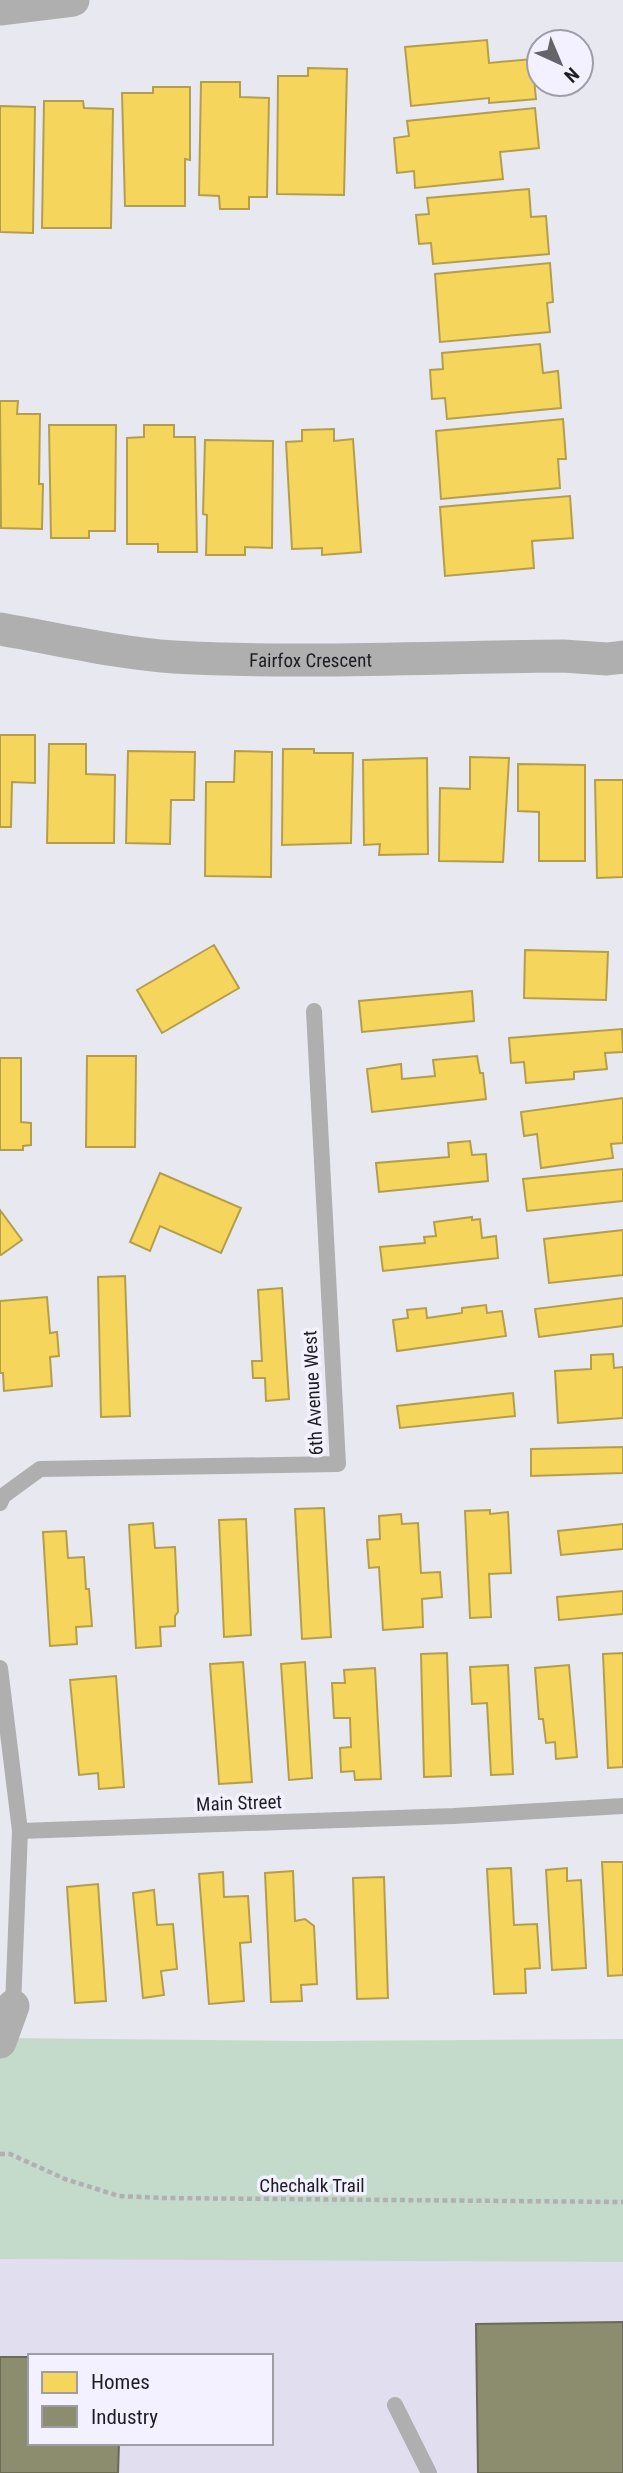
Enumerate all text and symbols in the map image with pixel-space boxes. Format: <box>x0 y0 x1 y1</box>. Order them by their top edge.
north arrow <box>525 28 595 98</box>
text: N <box>559 63 584 87</box>
street label: Fairfox Crescent <box>249 648 372 672</box>
street label: 6th Avenue West <box>298 1330 328 1456</box>
street label: Main Street <box>196 1790 282 1816</box>
street label: Chechalk Trail <box>259 2174 365 2197</box>
legend <box>28 2354 273 2445</box>
text: Homes <box>91 2370 150 2394</box>
text: Industry <box>91 2405 158 2429</box>

